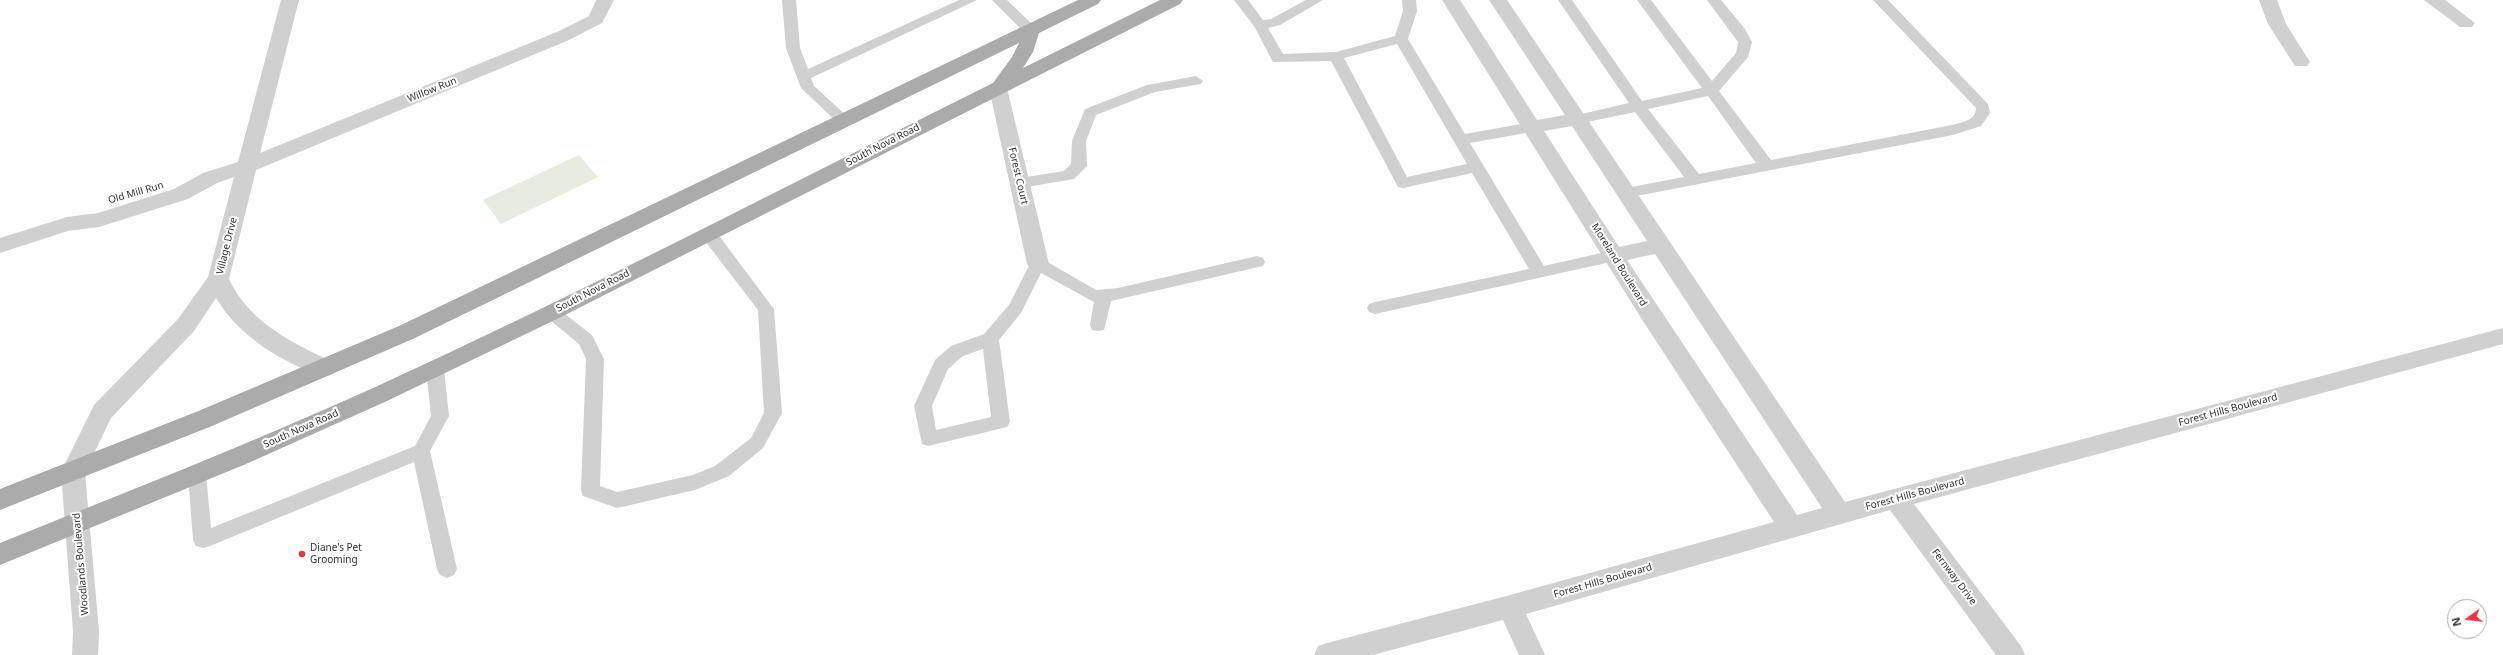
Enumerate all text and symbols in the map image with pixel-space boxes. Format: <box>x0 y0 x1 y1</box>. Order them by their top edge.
street label: Willow Run <box>406 75 458 105</box>
street label: South Nova Road <box>844 121 922 169</box>
street label: Forest Court <box>1006 146 1030 206</box>
street label: Old Mill Run <box>107 179 165 207</box>
street label: Village Drive <box>214 216 240 276</box>
street label: Moreland Boulevard <box>1589 221 1649 309</box>
street label: South Nova Road <box>554 267 632 315</box>
street label: Forest Hills Boulevard <box>2177 391 2279 429</box>
street label: South Nova Road <box>262 407 340 451</box>
street label: Forest Hills Boulevard <box>1864 475 1966 513</box>
street label: Woodlands Boulevard <box>71 512 91 616</box>
place label: Diane's Pet Grooming <box>310 542 362 566</box>
street label: Fernway Drive <box>1929 547 1979 607</box>
marker: Diane's Pet Grooming <box>297 549 307 559</box>
street label: Forest Hills Boulevard <box>1552 561 1654 601</box>
north arrow <box>2447 599 2487 639</box>
text: N <box>2447 616 2464 628</box>

